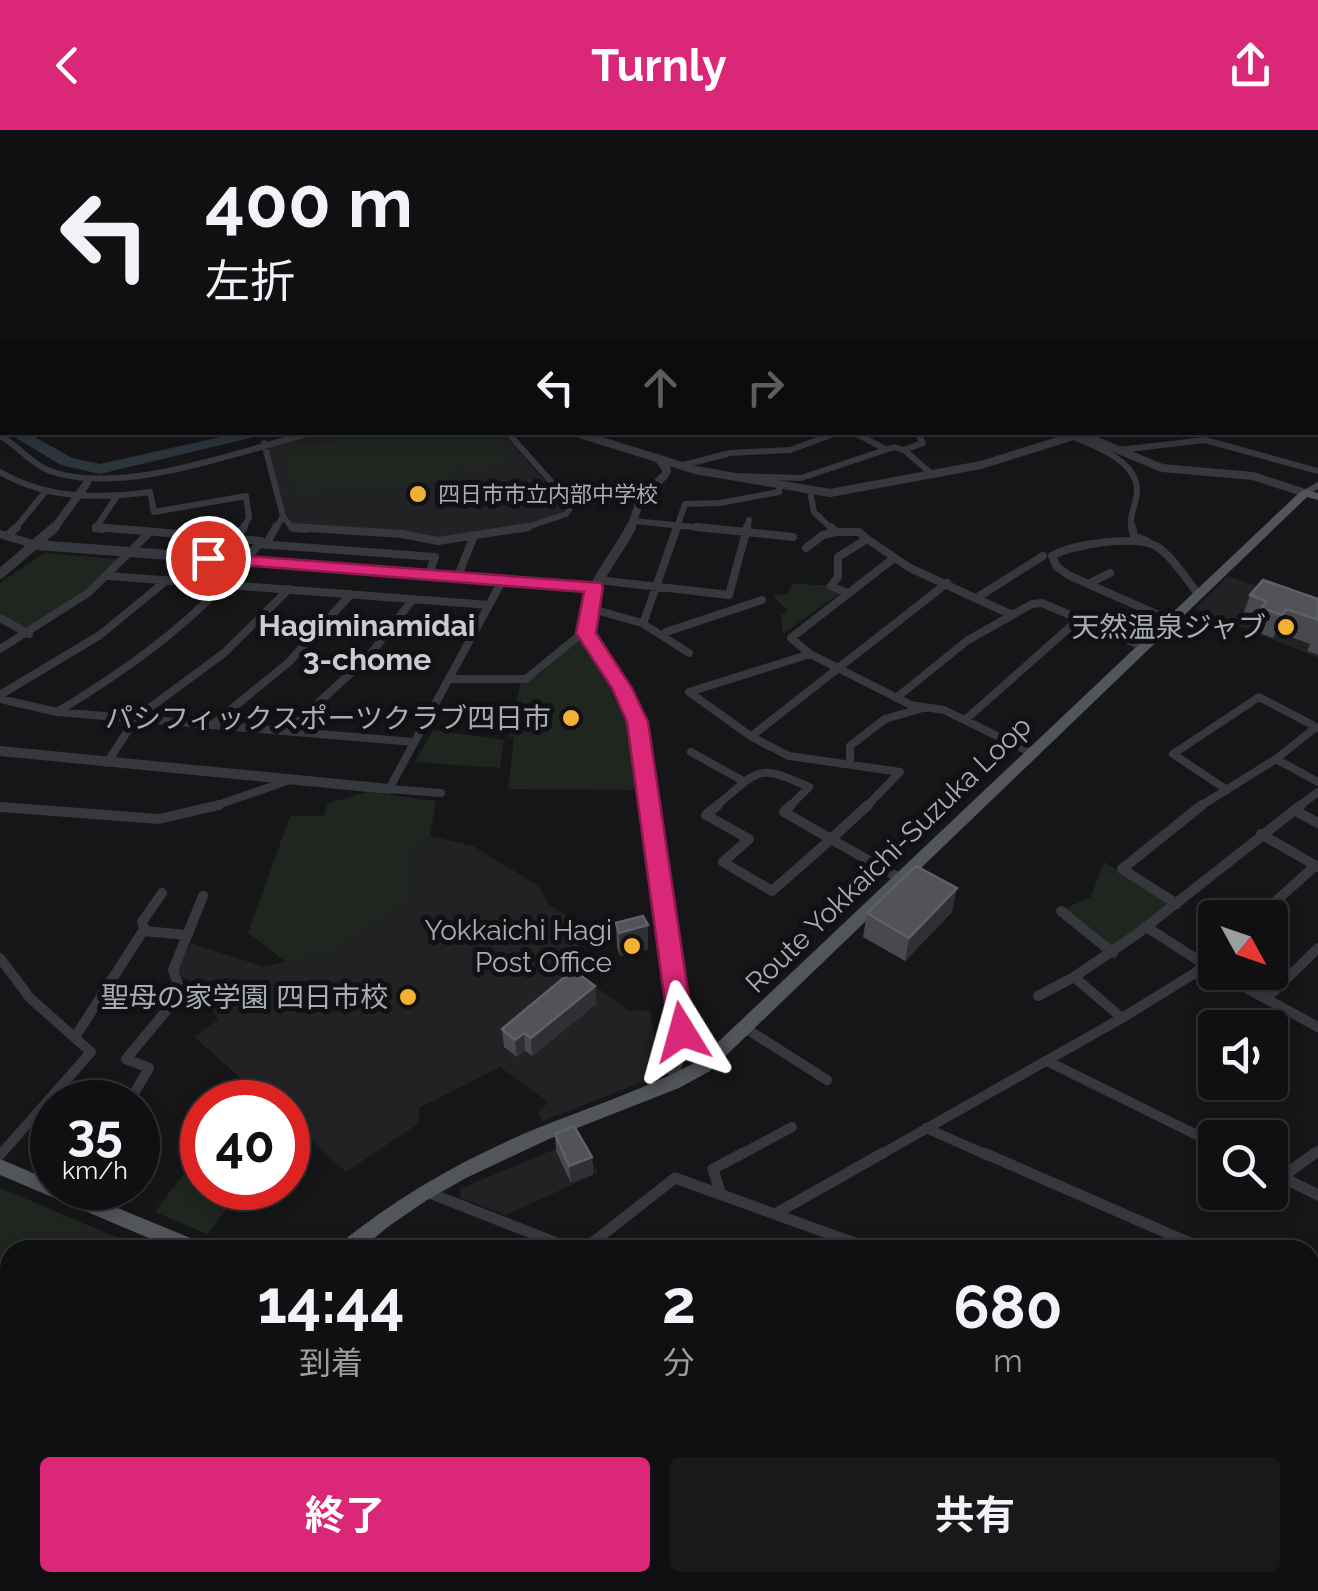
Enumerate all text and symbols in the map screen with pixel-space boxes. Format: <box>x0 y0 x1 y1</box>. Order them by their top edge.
icon: back <box>40 38 95 93</box>
icon: share <box>1223 38 1278 93</box>
text: Turnly <box>591 39 727 92</box>
text: 400 m <box>205 161 413 243</box>
icon: left <box>40 170 170 300</box>
text: 左折 <box>205 255 295 308</box>
icon: left <box>528 360 583 415</box>
icon: ahead <box>633 360 688 415</box>
icon: right <box>738 360 793 415</box>
place label: 四日市市立内部中学校 <box>438 481 658 507</box>
marker: 四日市市立内部中学校 <box>407 483 429 505</box>
pin <box>166 516 251 601</box>
icon: arrive <box>181 531 236 586</box>
district label: Hagiminamidai 3-chome <box>259 608 475 677</box>
place label: 天然温泉ジャブ <box>1071 611 1266 644</box>
marker: 天然温泉ジャブ <box>1275 616 1297 638</box>
place label: パシフィックスポーツクラブ四日市 <box>105 702 551 735</box>
marker: パシフィックスポーツクラブ四日市 <box>560 707 582 729</box>
street label: Route Yokkaichi-Suzuka Loop <box>739 709 1038 999</box>
north arrow <box>1198 900 1288 990</box>
map controls <box>1198 900 1288 1210</box>
place label: Yokkaichi Hagi Post Office <box>425 914 612 979</box>
marker: Yokkaichi Hagi Post Office <box>621 935 643 957</box>
position arrow <box>630 980 734 1084</box>
place label: 聖母の家学園 四日市校 <box>101 981 388 1014</box>
marker: 聖母の家学園 四日市校 <box>397 986 419 1008</box>
button: sound <box>1198 1010 1288 1100</box>
speed limit sign: 40 <box>180 1080 310 1210</box>
text: 35 <box>67 1103 123 1162</box>
button: search <box>1198 1120 1288 1210</box>
text: km/h <box>62 1155 128 1185</box>
text: 14:44 <box>257 1267 405 1337</box>
text: 2 <box>662 1267 696 1337</box>
text: 680 <box>953 1272 1063 1342</box>
text: m <box>993 1342 1023 1379</box>
text: 到着 <box>299 1344 363 1381</box>
text: 分 <box>663 1344 695 1381</box>
button: 終了 <box>40 1457 650 1572</box>
button: 共有 <box>670 1457 1280 1572</box>

